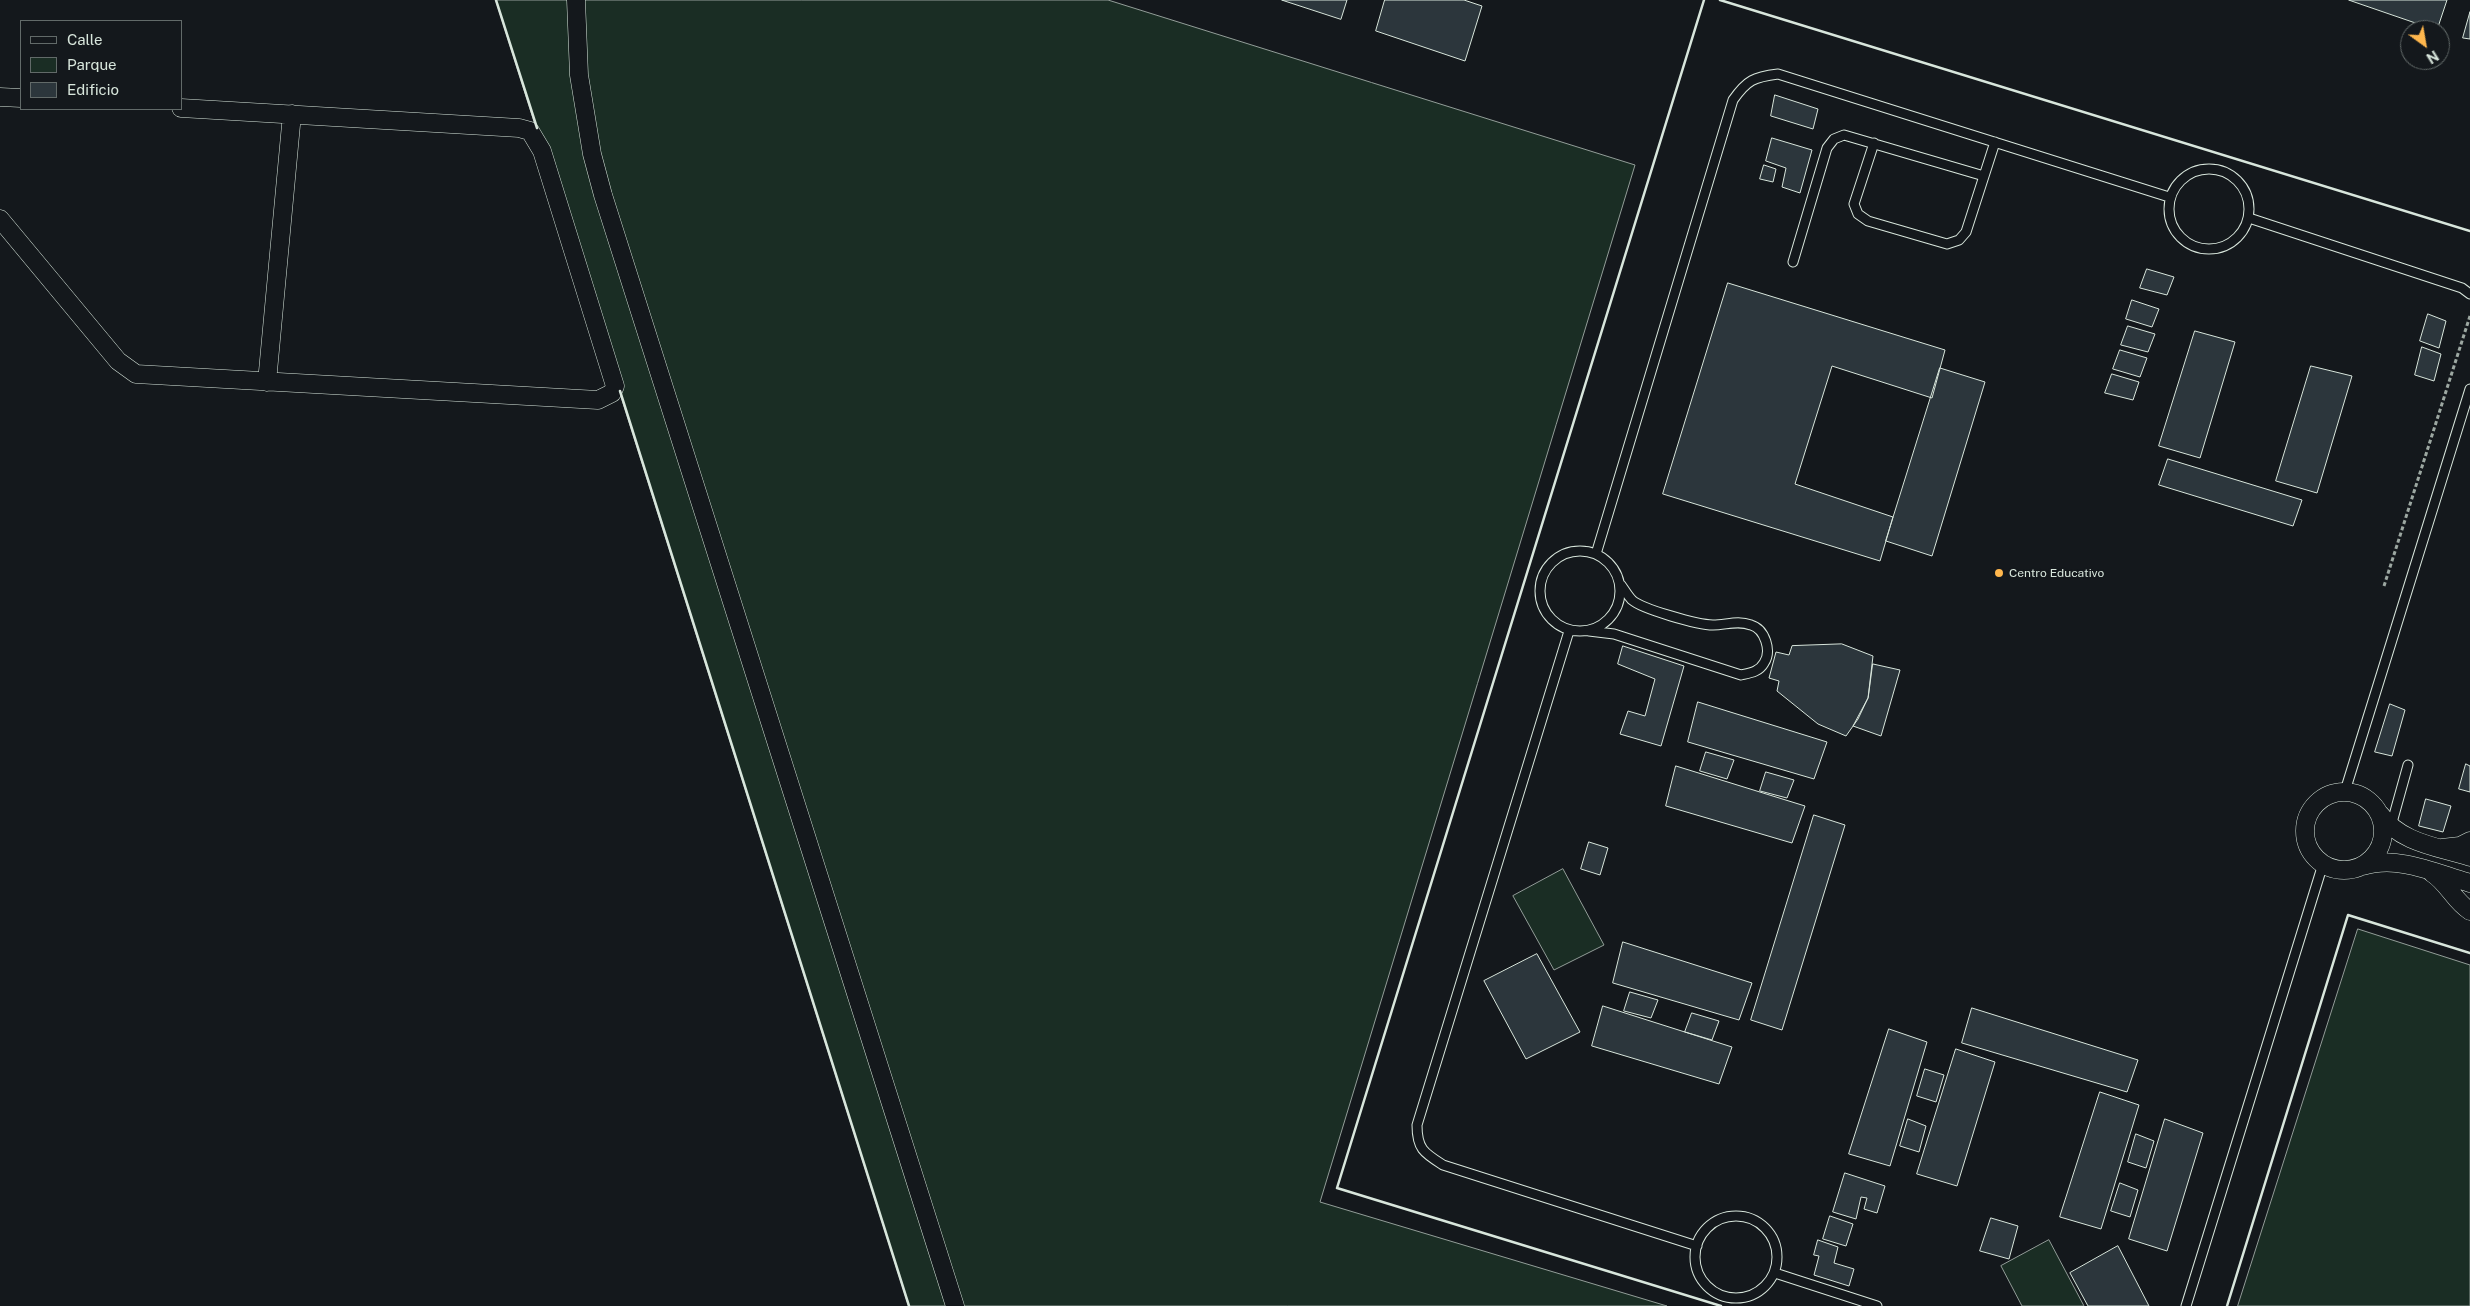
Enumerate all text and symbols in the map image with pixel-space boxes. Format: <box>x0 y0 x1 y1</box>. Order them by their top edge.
legend <box>20 20 182 110</box>
north arrow <box>2400 20 2450 70</box>
text: Calle <box>67 31 103 48</box>
text: N <box>2424 47 2441 67</box>
text: Parque <box>67 56 117 73</box>
text: Edificio <box>67 81 119 98</box>
place label: Centro Educativo <box>2009 566 2104 580</box>
marker: Centro Educativo <box>1993 567 2005 579</box>

